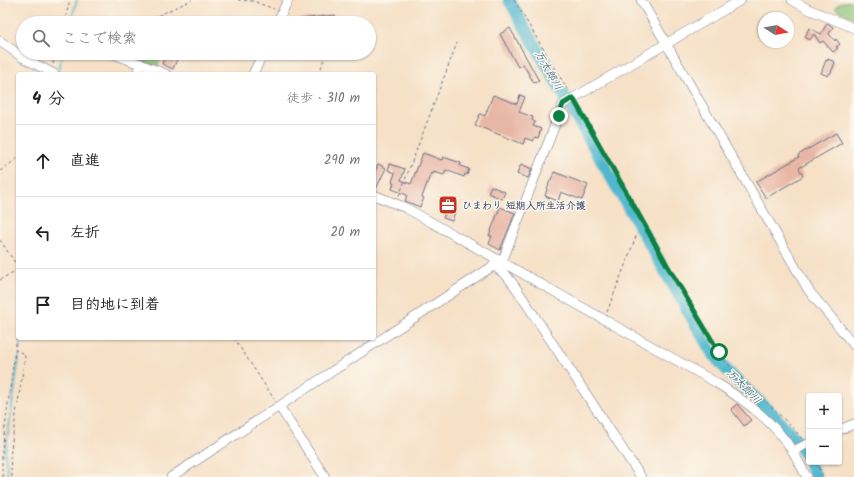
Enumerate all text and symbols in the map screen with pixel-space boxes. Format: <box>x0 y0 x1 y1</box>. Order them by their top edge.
north arrow <box>758 12 794 48</box>
search box <box>16 16 376 60</box>
icon: search <box>30 27 52 49</box>
text: ここで検索 <box>62 27 137 51</box>
water label: 万太郎川 <box>529 47 567 94</box>
text: 4 分 <box>32 86 65 113</box>
text: 徒歩 · 310 m <box>287 88 360 109</box>
route end <box>550 107 568 125</box>
text: 直進 <box>70 149 100 173</box>
icon: ahead <box>32 150 54 172</box>
text: 290 m <box>324 150 360 171</box>
office icon: ひまわり 短期入所生活介護 <box>437 194 459 216</box>
place label: ひまわり 短期入所生活介護 <box>462 198 586 214</box>
text: 左折 <box>70 221 100 245</box>
icon: left <box>32 222 54 244</box>
text: 20 m <box>330 222 360 243</box>
text: 目的地に到着 <box>70 293 160 317</box>
icon: arrive <box>32 294 54 316</box>
route start <box>710 343 728 361</box>
water label: 万太郎川 <box>722 365 765 409</box>
map controls <box>806 393 842 465</box>
button: + <box>806 393 842 429</box>
button: − <box>806 429 842 465</box>

